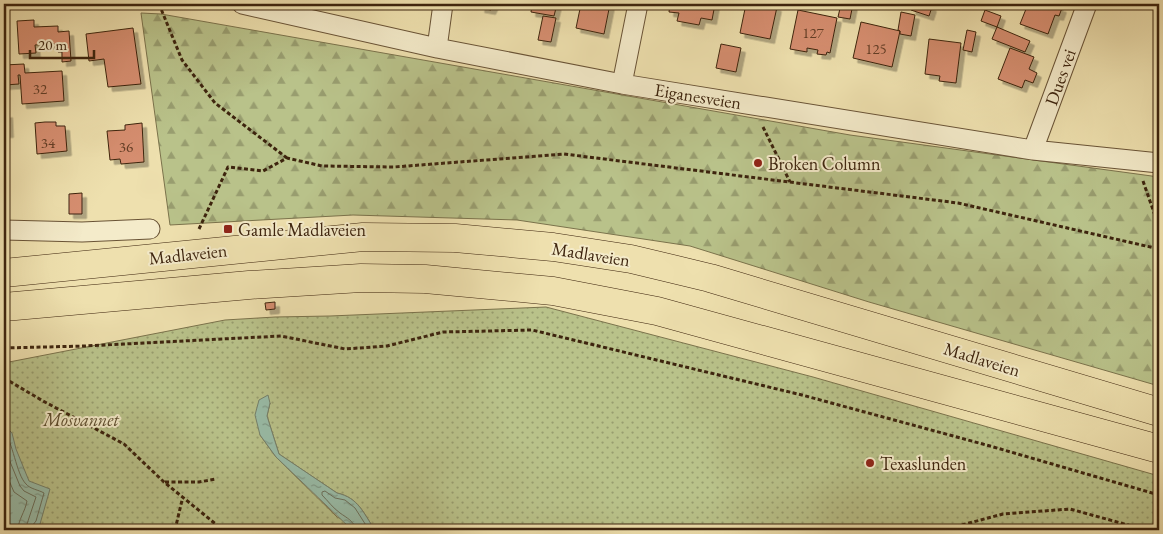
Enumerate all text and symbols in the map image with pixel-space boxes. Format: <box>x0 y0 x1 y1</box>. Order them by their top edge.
house number: 127 <box>802 23 825 42</box>
scale bar <box>30 28 94 60</box>
text: 20 m <box>38 35 67 54</box>
house number: 125 <box>865 39 887 58</box>
street label: Dues vei <box>1039 45 1081 108</box>
street label: Eiganesveien <box>653 78 743 114</box>
house number: 32 <box>33 79 48 98</box>
house number: 34 <box>41 133 56 152</box>
house number: 36 <box>119 137 133 156</box>
place label: Broken Column <box>768 152 881 175</box>
marker: Broken Column <box>752 157 764 169</box>
place label: Gamle Madlaveien <box>238 218 366 241</box>
marker: Gamle Madlaveien <box>222 223 234 235</box>
street label: Madlaveien <box>550 236 632 272</box>
street label: Madlaveien <box>148 238 229 270</box>
street label: Madlaveien <box>941 336 1023 382</box>
park label: Mosvannet <box>42 408 119 431</box>
place label: Texaslunden <box>880 452 967 475</box>
marker: Texaslunden <box>864 457 876 469</box>

